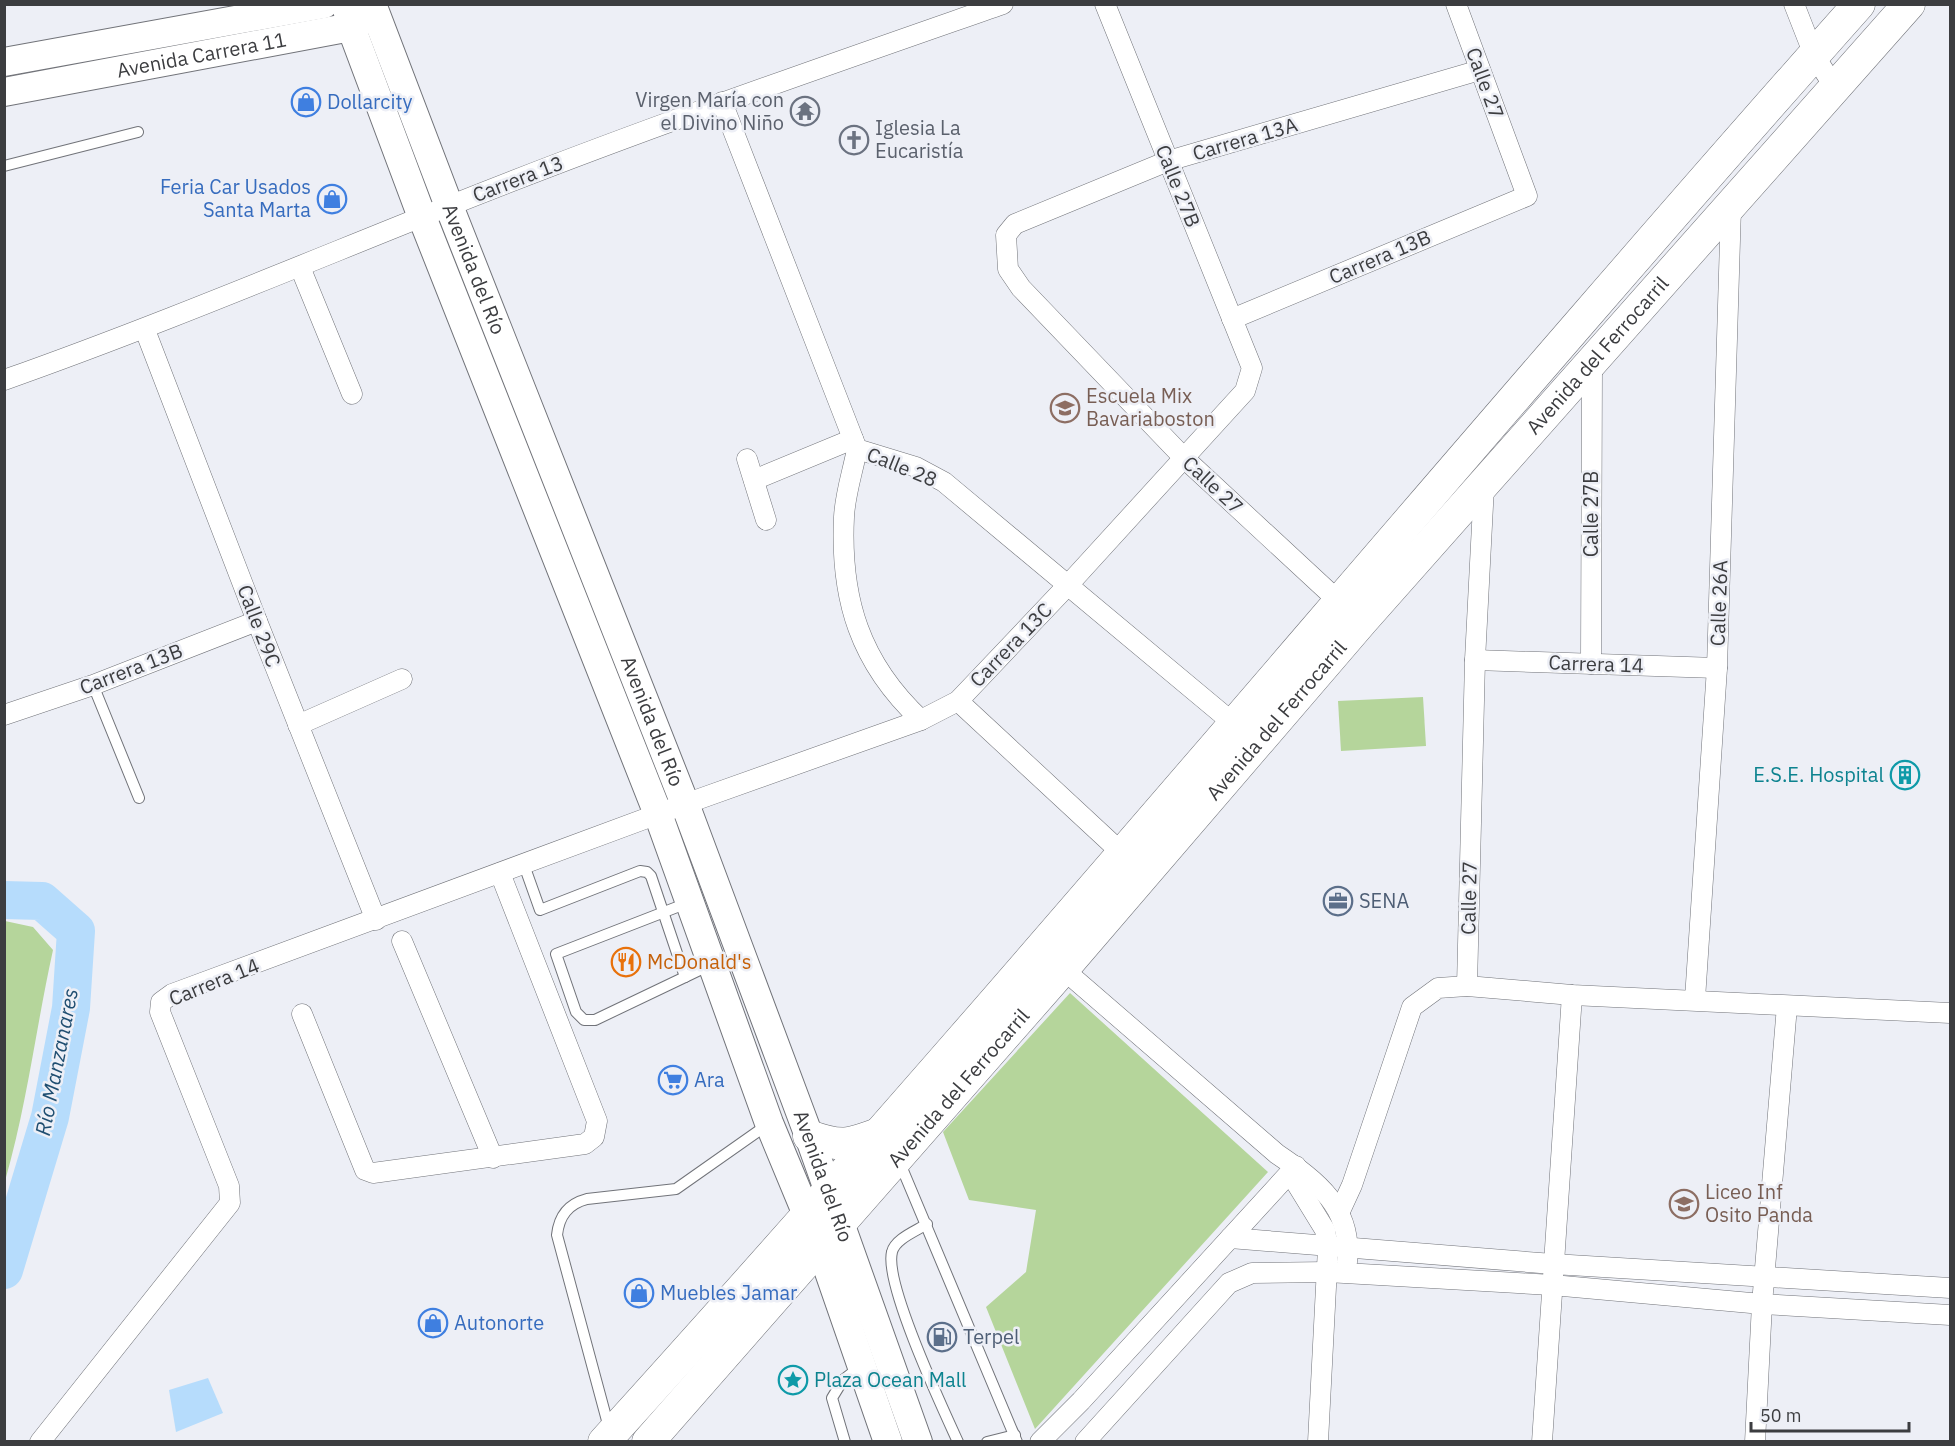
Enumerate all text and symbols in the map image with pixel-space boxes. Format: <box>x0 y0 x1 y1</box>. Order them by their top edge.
street label: Avenida Carrera 11 <box>115 25 288 84</box>
street label: Calle 27 <box>1460 44 1511 122</box>
shop icon: Dollarcity <box>290 86 322 118</box>
place label: Virgen María con el Divino Niño <box>635 86 784 136</box>
place label: Dollarcity <box>327 88 412 115</box>
temple icon: Virgen María con el Divino Niño <box>789 95 821 127</box>
street label: Carrera 13A <box>1189 111 1301 166</box>
place label: Iglesia La Eucaristía <box>875 114 964 164</box>
church icon: Iglesia La Eucaristía <box>838 124 870 156</box>
street label: Calle 27B <box>1150 141 1207 231</box>
street label: Carrera 13 <box>468 149 567 208</box>
place label: Feria Car Usados Santa Marta <box>160 173 311 223</box>
shop icon: Feria Car Usados Santa Marta <box>316 183 348 215</box>
street label: Avenida del Río <box>436 200 512 338</box>
street label: Carrera 13B <box>1325 223 1435 290</box>
street label: Avenida del Ferrocarril <box>1520 270 1674 440</box>
place label: Escuela Mix Bavariaboston <box>1086 382 1215 432</box>
school or university icon: Escuela Mix Bavariaboston <box>1049 392 1081 424</box>
street label: Calle 28 <box>863 440 941 493</box>
street label: Calle 27 <box>1177 450 1249 520</box>
street label: Calle 27B <box>1577 471 1604 557</box>
street label: Calle 26A <box>1704 559 1734 647</box>
street label: Calle 29C <box>231 581 287 671</box>
street label: Carrera 13C <box>964 597 1058 693</box>
street label: Avenida del Ferrocarril <box>1200 634 1352 806</box>
street label: Carrera 13B <box>75 637 186 701</box>
street label: Carrera 14 <box>1548 648 1644 679</box>
street label: Avenida del Río <box>615 652 691 790</box>
building icon: E.S.E. Hospital <box>1889 759 1921 791</box>
place label: E.S.E. Hospital <box>1753 761 1884 788</box>
street label: Calle 27 <box>1454 861 1483 935</box>
office icon: SENA <box>1322 885 1354 917</box>
place label: SENA <box>1359 887 1409 914</box>
restaurant icon: McDonald's <box>610 946 642 978</box>
place label: McDonald's <box>647 948 752 975</box>
street label: Carrera 14 <box>165 951 263 1012</box>
water label: Río Manzanares <box>28 986 84 1138</box>
street label: Avenida del Ferrocarril <box>881 1003 1035 1173</box>
supermarket icon: Ara <box>657 1064 689 1096</box>
place label: Ara <box>694 1066 725 1093</box>
street label: Avenida del Río <box>788 1106 860 1246</box>
place label: Liceo Inf Osito Panda <box>1705 1178 1813 1228</box>
school or university icon: Liceo Inf Osito Panda <box>1668 1188 1700 1220</box>
shop icon: Muebles Jamar <box>623 1277 655 1309</box>
place label: Muebles Jamar <box>660 1279 797 1306</box>
shop icon: Autonorte <box>417 1307 449 1339</box>
place label: Autonorte <box>454 1309 544 1336</box>
fuel station icon: Terpel <box>926 1321 958 1353</box>
place label: Terpel <box>963 1323 1019 1350</box>
place icon: Plaza Ocean Mall <box>777 1364 809 1396</box>
place label: Plaza Ocean Mall <box>814 1366 966 1393</box>
scale bar <box>1751 1395 1908 1433</box>
text: 50 m <box>1760 1404 1802 1427</box>

